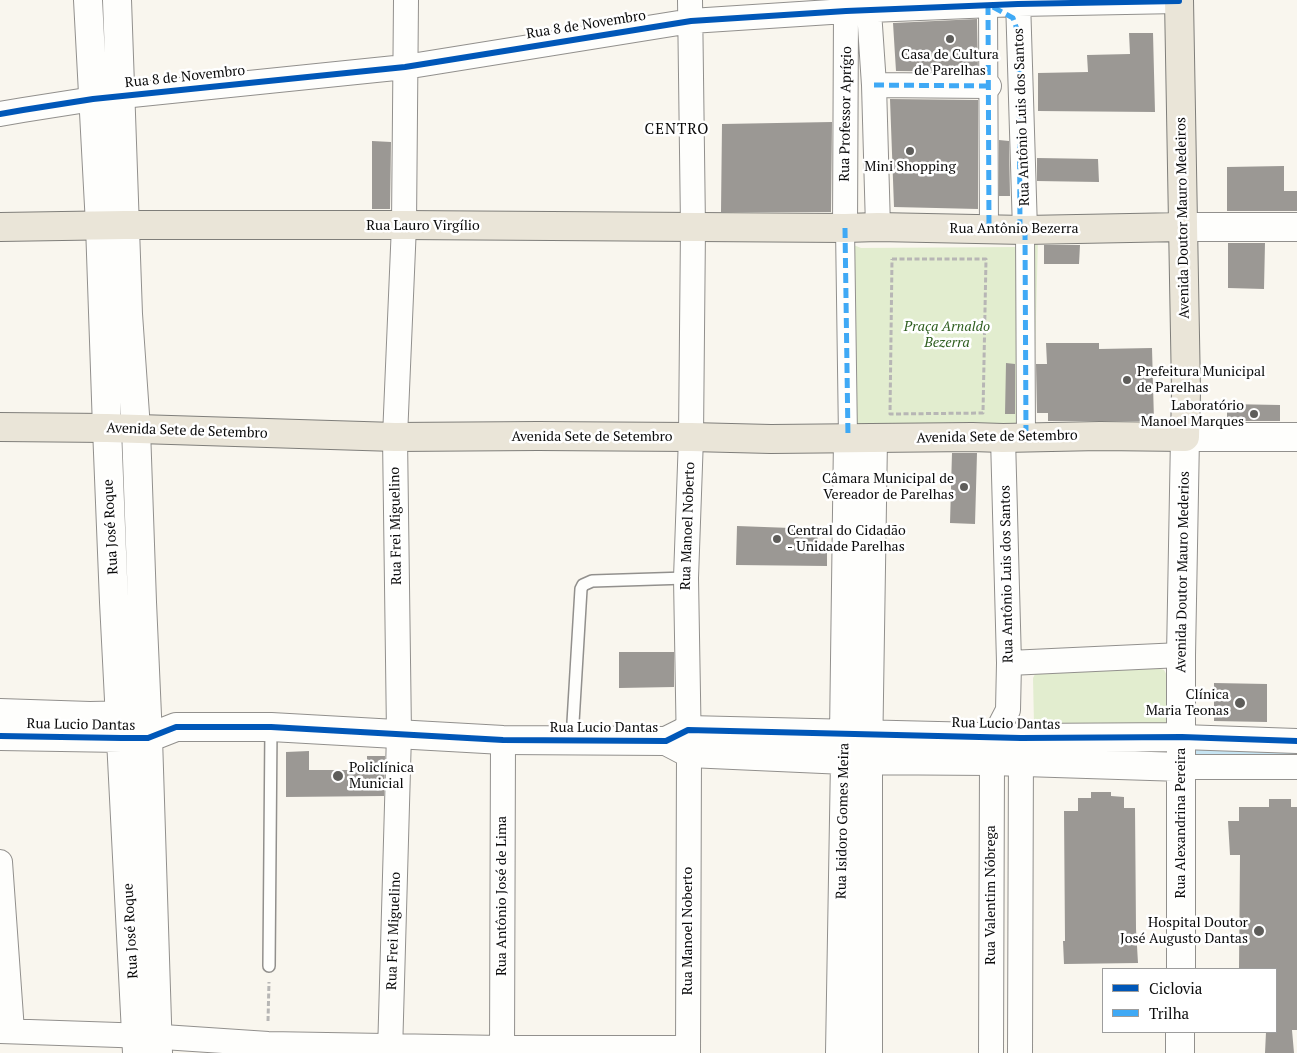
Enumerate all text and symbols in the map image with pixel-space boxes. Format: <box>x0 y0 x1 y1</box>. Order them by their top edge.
street label: Rua 8 de Novembro <box>525 7 647 43</box>
street label: Rua Antônio Luis dos Santos <box>1010 28 1034 206</box>
marker: Casa de Cultura de Parelhas <box>944 33 956 45</box>
street label: Rua Professor Aprígio <box>836 46 856 182</box>
place label: Casa de Cultura de Parelhas <box>901 47 999 80</box>
street label: Rua 8 de Novembro <box>124 62 246 92</box>
street label: Avenida Doutor Mauro Medeiros <box>1173 117 1193 319</box>
district label: CENTRO <box>644 121 710 139</box>
marker: Mini Shopping <box>904 145 916 157</box>
place label: Mini Shopping <box>864 159 956 175</box>
street label: Rua Lauro Virgílio <box>366 218 480 234</box>
street label: Rua Antônio Bezerra <box>950 221 1078 237</box>
park label: Praça Arnaldo Bezerra <box>904 319 990 352</box>
place label: Prefeitura Municipal de Parelhas <box>1137 364 1265 397</box>
marker: Prefeitura Municipal de Parelhas <box>1121 374 1133 386</box>
place label: Laboratório Manoel Marques <box>1141 398 1244 431</box>
marker: Laboratório Manoel Marques <box>1248 408 1260 420</box>
street label: Avenida Sete de Setembro <box>106 420 268 442</box>
street label: Avenida Sete de Setembro <box>916 427 1078 447</box>
street label: Avenida Sete de Setembro <box>511 429 673 445</box>
street label: Rua Manoel Noberto <box>677 462 699 590</box>
street label: Rua Frei Miguelino <box>387 467 405 585</box>
place label: Câmara Municipal de Vereador de Parelhas <box>822 471 954 504</box>
street label: Avenida Doutor Mauro Mederios <box>1173 471 1193 673</box>
street label: Rua José Roque <box>100 479 122 575</box>
marker: Câmara Municipal de Vereador de Parelhas <box>958 481 970 493</box>
street label: Rua Antônio Luis dos Santos <box>997 485 1017 663</box>
place label: Central do Cidadão - Unidade Parelhas <box>787 523 906 556</box>
marker: Central do Cidadão - Unidade Parelhas <box>771 533 783 545</box>
place label: Clínica Maria Teonas <box>1146 687 1229 720</box>
marker: Clínica Maria Teonas <box>1233 696 1247 710</box>
street label: Rua Lucio Dantas <box>952 715 1060 733</box>
street label: Rua Lucio Dantas <box>27 716 135 734</box>
street label: Rua Lucio Dantas <box>550 720 658 736</box>
street label: Rua Isidoro Gomes Meira <box>833 743 853 899</box>
street label: Rua Alexandrina Pereira <box>1173 748 1189 898</box>
place label: Policlínica Municial <box>349 760 414 792</box>
marker: Policlínica Municial <box>331 769 345 783</box>
street label: Rua Antônio José de Lima <box>494 816 510 976</box>
street label: Rua Valentim Nóbrega <box>983 825 999 965</box>
street label: Rua Manoel Noberto <box>680 867 696 995</box>
street label: Rua Frei Miguelino <box>384 872 404 990</box>
street label: Rua José Roque <box>120 883 142 979</box>
place label: Hospital Doutor José Augusto Dantas <box>1120 915 1248 948</box>
marker: Hospital Doutor José Augusto Dantas <box>1252 924 1266 938</box>
legend <box>1102 968 1277 1033</box>
text: Ciclovia <box>1149 978 1202 998</box>
text: Trilha <box>1149 1003 1189 1023</box>

